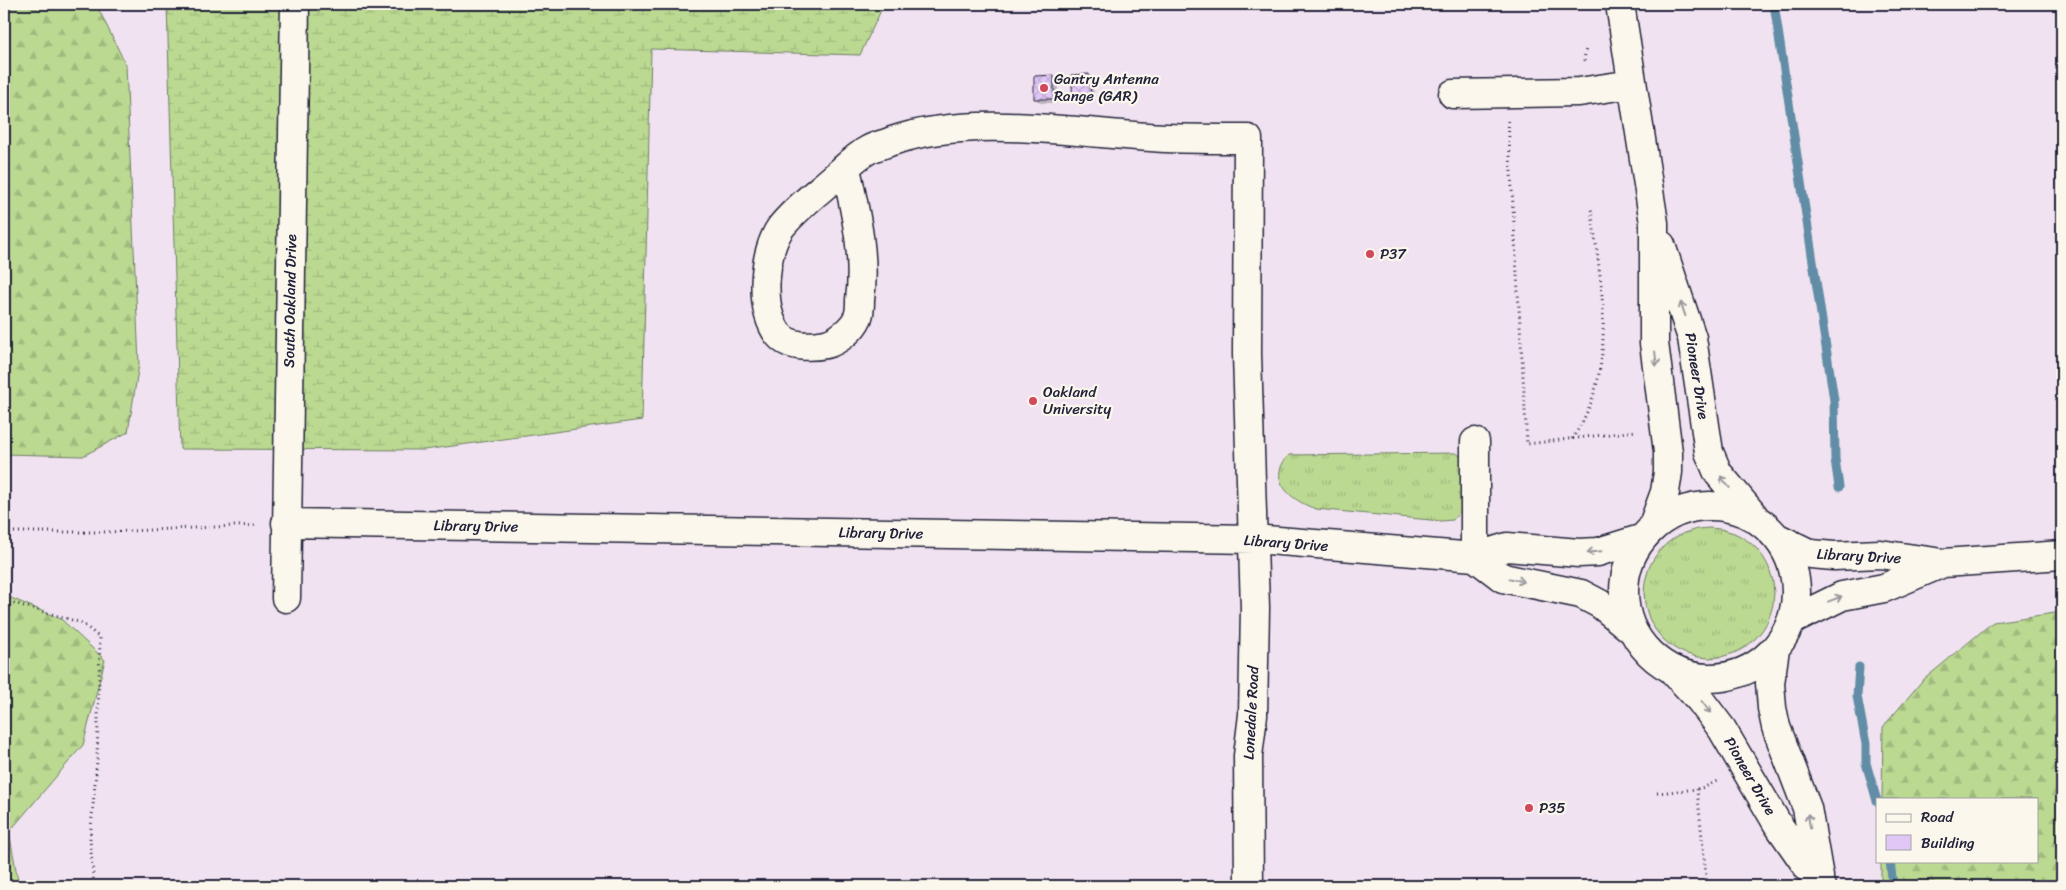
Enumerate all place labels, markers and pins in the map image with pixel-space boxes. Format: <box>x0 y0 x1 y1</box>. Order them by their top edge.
place label: Gantry Antenna Range (GAR) <box>1054 66 1159 109</box>
marker: Gantry Antenna Range (GAR) <box>1038 82 1050 94</box>
place label: P37 <box>1380 241 1407 267</box>
marker: P37 <box>1364 248 1376 260</box>
place label: Oakland University <box>1043 379 1112 422</box>
marker: Oakland University <box>1027 395 1039 407</box>
place label: P35 <box>1539 795 1566 821</box>
marker: P35 <box>1523 802 1535 814</box>

